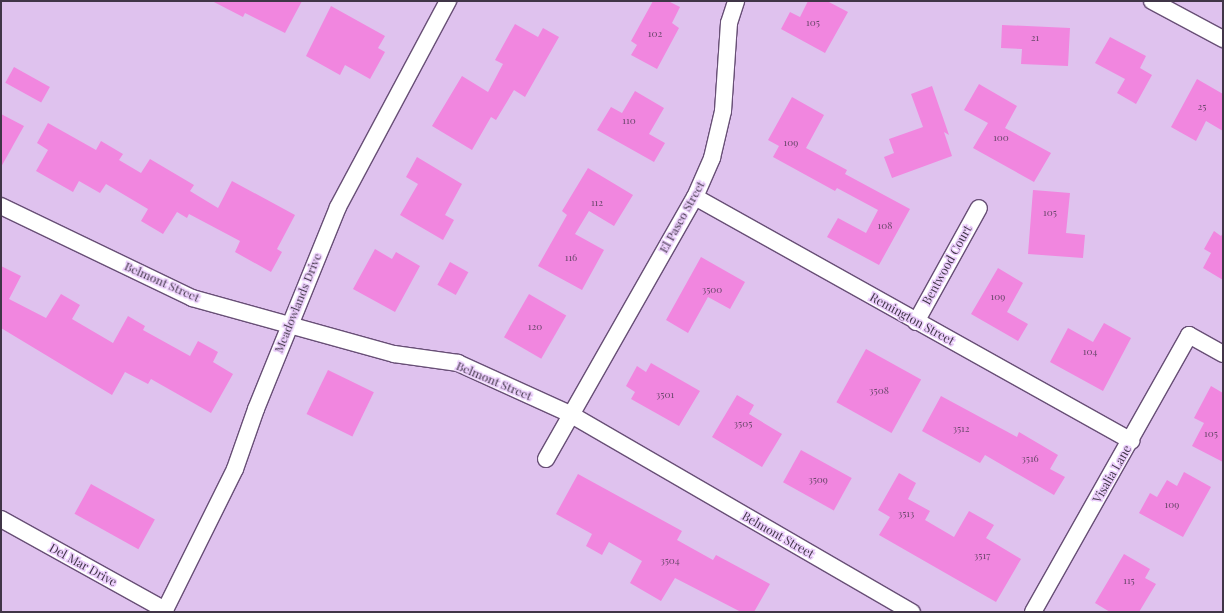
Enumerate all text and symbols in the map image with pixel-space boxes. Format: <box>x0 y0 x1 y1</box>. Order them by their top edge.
house number: 105 <box>806 17 820 29</box>
house number: 102 <box>648 28 662 40</box>
house number: 21 <box>1031 32 1039 44</box>
house number: 25 <box>1198 101 1206 113</box>
house number: 110 <box>622 115 636 127</box>
house number: 100 <box>993 132 1009 144</box>
house number: 109 <box>784 137 798 149</box>
street label: El Paseo Street <box>656 179 708 255</box>
house number: 112 <box>591 197 603 209</box>
house number: 105 <box>1043 207 1057 219</box>
house number: 108 <box>878 220 892 232</box>
street label: Bentwood Court <box>919 223 975 307</box>
street label: Meadowlands Drive <box>271 251 325 355</box>
house number: 116 <box>565 252 577 264</box>
street label: Belmont Street <box>122 259 202 305</box>
house number: 3500 <box>702 284 722 296</box>
street label: Remington Street <box>867 290 957 348</box>
house number: 109 <box>991 291 1005 303</box>
house number: 120 <box>528 321 542 333</box>
house number: 104 <box>1083 346 1097 358</box>
street label: Belmont Street <box>454 359 534 403</box>
house number: 3508 <box>869 385 889 397</box>
house number: 3501 <box>656 389 674 401</box>
house number: 3505 <box>734 418 752 430</box>
house number: 3512 <box>952 423 970 435</box>
house number: 105 <box>1204 428 1218 440</box>
street label: Visalia Lane <box>1090 443 1134 505</box>
house number: 3516 <box>1021 453 1039 465</box>
house number: 3509 <box>808 474 828 486</box>
house number: 109 <box>1165 499 1179 511</box>
house number: 3513 <box>898 508 914 520</box>
street label: Belmont Street <box>739 509 817 561</box>
street label: Del Mar Drive <box>47 540 119 590</box>
house number: 3517 <box>974 550 990 562</box>
house number: 3504 <box>660 555 680 567</box>
house number: 115 <box>1123 575 1135 587</box>

